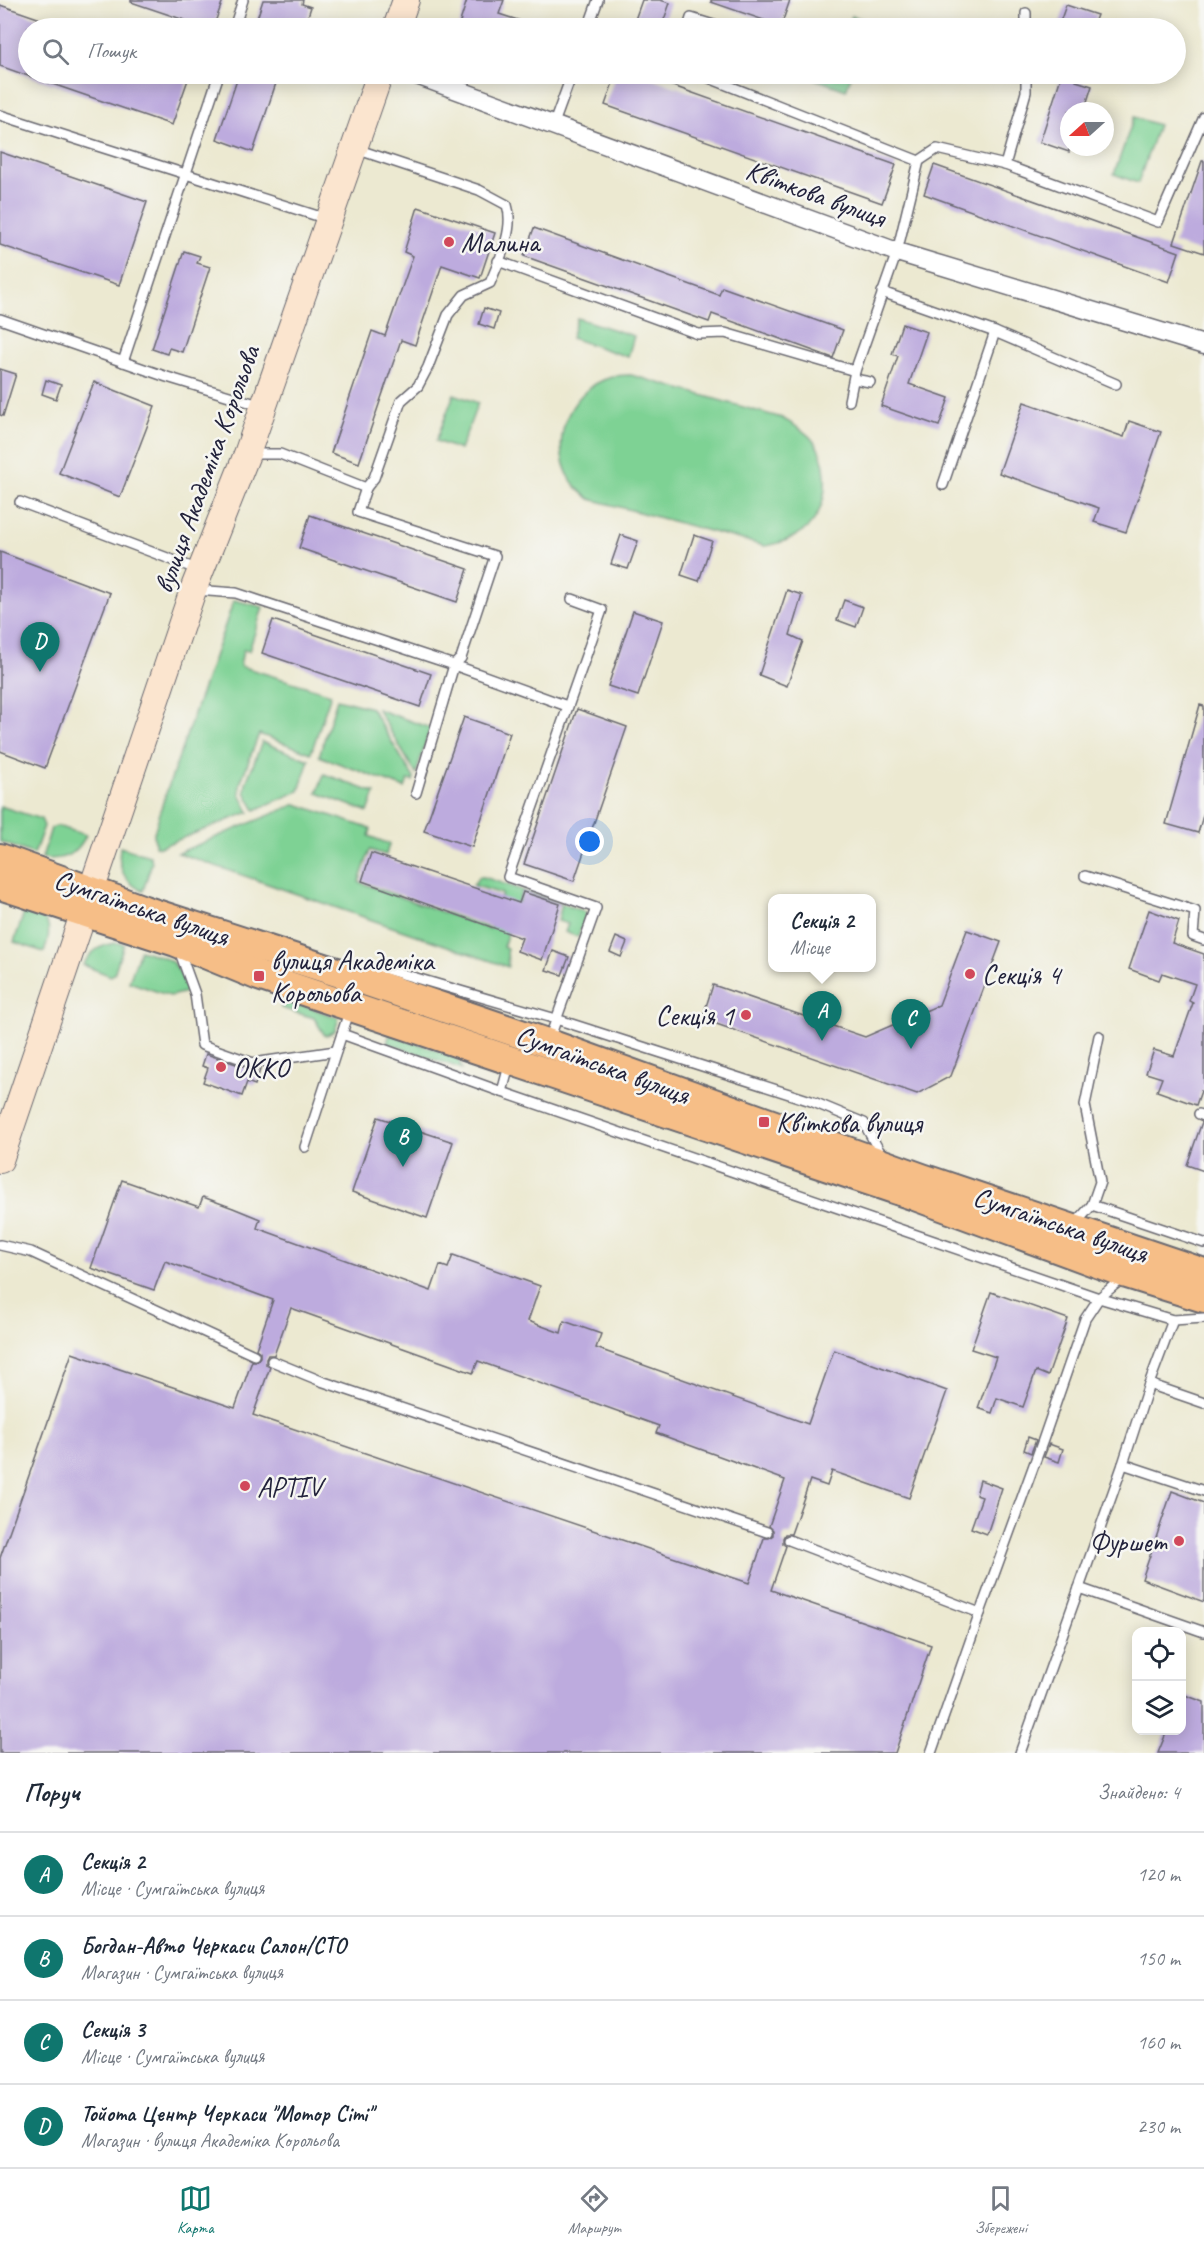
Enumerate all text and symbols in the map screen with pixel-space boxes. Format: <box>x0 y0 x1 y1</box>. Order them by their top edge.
search box <box>18 18 1186 84</box>
icon: search <box>39 35 72 68</box>
text: Пошук <box>87 37 136 65</box>
north arrow <box>1060 102 1114 156</box>
street label: Квіткова вулиця <box>741 152 892 236</box>
place label: Малина <box>461 225 542 260</box>
marker: Малина <box>442 235 456 249</box>
street label: вулиця Академіка Корольова <box>145 339 268 598</box>
pin: D <box>20 622 60 672</box>
your location <box>575 827 604 856</box>
street label: Сумгаїтська вулиця <box>50 861 235 954</box>
popup <box>768 894 876 972</box>
text: Секція 2 <box>790 907 854 935</box>
text: Місце <box>790 935 830 960</box>
place label: вулиця Академіка Корольова <box>271 943 436 1010</box>
place label: Секція 4 <box>982 957 1063 992</box>
marker: Секція 4 <box>963 967 977 981</box>
marker: вулиця Академіка Корольова <box>252 969 266 983</box>
pin: A <box>802 992 842 1041</box>
place label: Секція 1 <box>656 998 735 1033</box>
pin: C <box>892 1000 930 1049</box>
marker: Секція 1 <box>739 1008 753 1022</box>
street label: Сумгаїтська вулиця <box>511 1017 695 1112</box>
place label: ОККО <box>233 1050 292 1085</box>
marker: ОККО <box>214 1060 228 1074</box>
place label: Квіткова вулиця <box>776 1105 924 1140</box>
marker: Квіткова вулиця <box>757 1115 771 1129</box>
pin: B <box>384 1118 422 1167</box>
street label: Сумгаїтська вулиця <box>969 1178 1154 1271</box>
place label: APTIV <box>257 1469 327 1504</box>
marker: APTIV <box>238 1479 252 1493</box>
place label: Фуршет <box>1090 1524 1168 1559</box>
marker: Фуршет <box>1172 1534 1186 1548</box>
map controls <box>1132 1627 1186 1735</box>
button: locate <box>1132 1627 1186 1681</box>
button: layers <box>1132 1681 1186 1735</box>
text: Поруч <box>24 1776 80 1809</box>
text: Знайдено: 4 <box>1098 1780 1180 1805</box>
text: Секція 2 <box>81 1848 145 1876</box>
text: A <box>38 1862 49 1887</box>
text: 120 m <box>1137 1862 1180 1887</box>
text: Місце · Сумгаїтська вулиця <box>81 1876 264 1901</box>
text: Богдан-Авто Черкаси Салон/СТО <box>81 1932 346 1960</box>
text: B <box>38 1946 49 1971</box>
text: 150 m <box>1137 1946 1180 1971</box>
text: Магазин · Сумгаїтська вулиця <box>81 1960 283 1985</box>
text: Секція 3 <box>81 2016 145 2044</box>
text: C <box>39 2030 48 2055</box>
text: 160 m <box>1137 2030 1180 2055</box>
text: Місце · Сумгаїтська вулиця <box>81 2044 264 2069</box>
text: Тойота Центр Черкаси "Мотор Сіті" <box>81 2100 373 2128</box>
text: D <box>38 2114 49 2139</box>
text: 230 m <box>1137 2114 1180 2139</box>
text: Магазин · вулиця Академіка Корольова <box>81 2128 339 2153</box>
tab: Карта <box>177 2182 214 2238</box>
tab: Маршрут <box>568 2182 621 2238</box>
tab: Збережені <box>975 2182 1027 2238</box>

